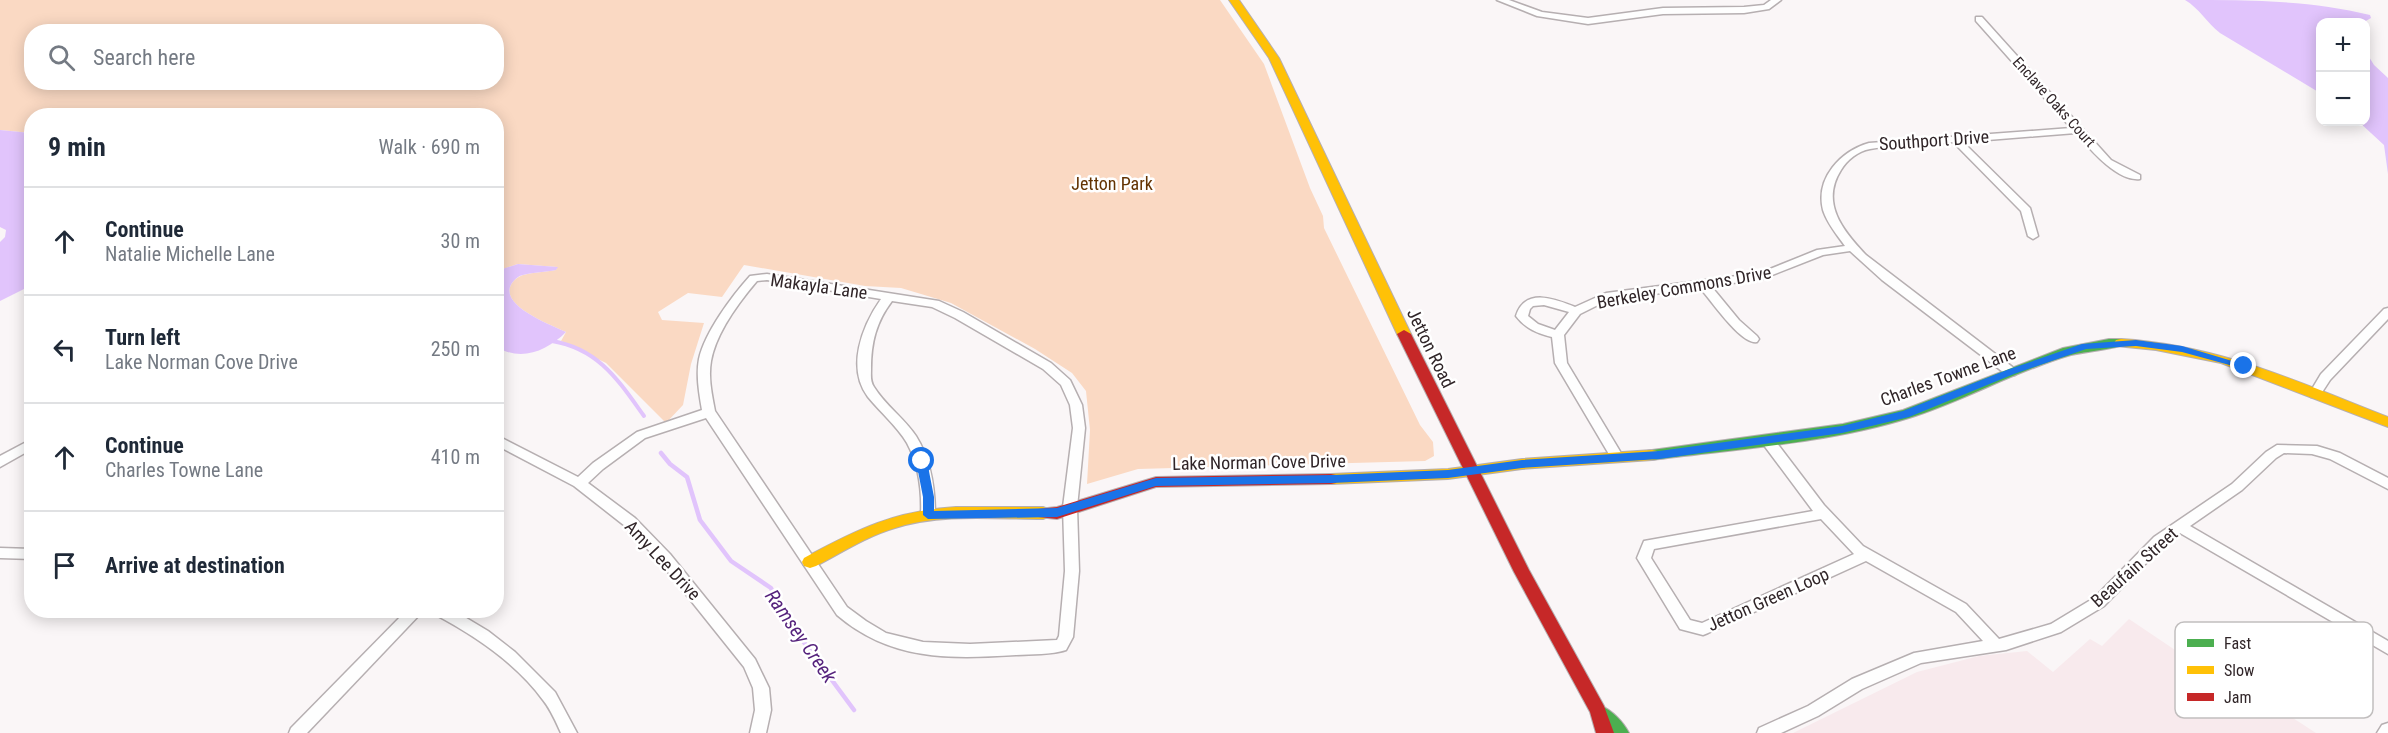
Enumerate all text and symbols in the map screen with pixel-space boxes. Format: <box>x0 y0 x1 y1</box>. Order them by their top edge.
map controls <box>2316 18 2370 126</box>
button: + <box>2316 18 2370 72</box>
search box <box>24 24 504 90</box>
icon: search <box>45 41 78 74</box>
text: Search here <box>93 45 195 70</box>
street label: Enclave Oaks Court <box>2009 53 2099 151</box>
button: − <box>2316 72 2370 126</box>
street label: Southport Drive <box>1878 126 1990 154</box>
text: 9 min <box>48 132 106 162</box>
text: Walk · 690 m <box>379 135 480 159</box>
park label: Jetton Park <box>1071 173 1153 194</box>
text: Continue <box>105 217 184 242</box>
icon: ahead <box>48 225 81 258</box>
text: 30 m <box>441 229 480 253</box>
text: Natalie Michelle Lane <box>105 242 275 266</box>
street label: Berkeley Commons Drive <box>1595 261 1773 313</box>
street label: Makayla Lane <box>769 269 869 303</box>
street label: Jetton Road <box>1403 305 1459 391</box>
text: Turn left <box>105 325 180 350</box>
icon: left <box>48 333 81 366</box>
text: 250 m <box>431 337 480 361</box>
street label: Charles Towne Lane <box>1877 342 2019 410</box>
text: Lake Norman Cove Drive <box>105 350 298 374</box>
route end <box>2230 352 2256 378</box>
text: Continue <box>105 433 184 458</box>
icon: ahead <box>48 441 81 474</box>
text: 410 m <box>431 445 480 469</box>
route start <box>908 447 934 473</box>
street label: Lake Norman Cove Drive <box>1172 450 1346 474</box>
text: Charles Towne Lane <box>105 458 263 482</box>
street label: Amy Lee Drive <box>621 516 705 604</box>
street label: Beaufain Street <box>2086 523 2182 611</box>
icon: arrive <box>48 549 81 582</box>
text: Arrive at destination <box>105 553 285 578</box>
street label: Jetton Green Loop <box>1704 563 1832 635</box>
water label: Ramsey Creek <box>760 585 843 688</box>
legend <box>2175 622 2373 718</box>
text: Fast <box>2224 634 2251 653</box>
text: Slow <box>2224 661 2254 680</box>
text: Jam <box>2224 688 2251 707</box>

